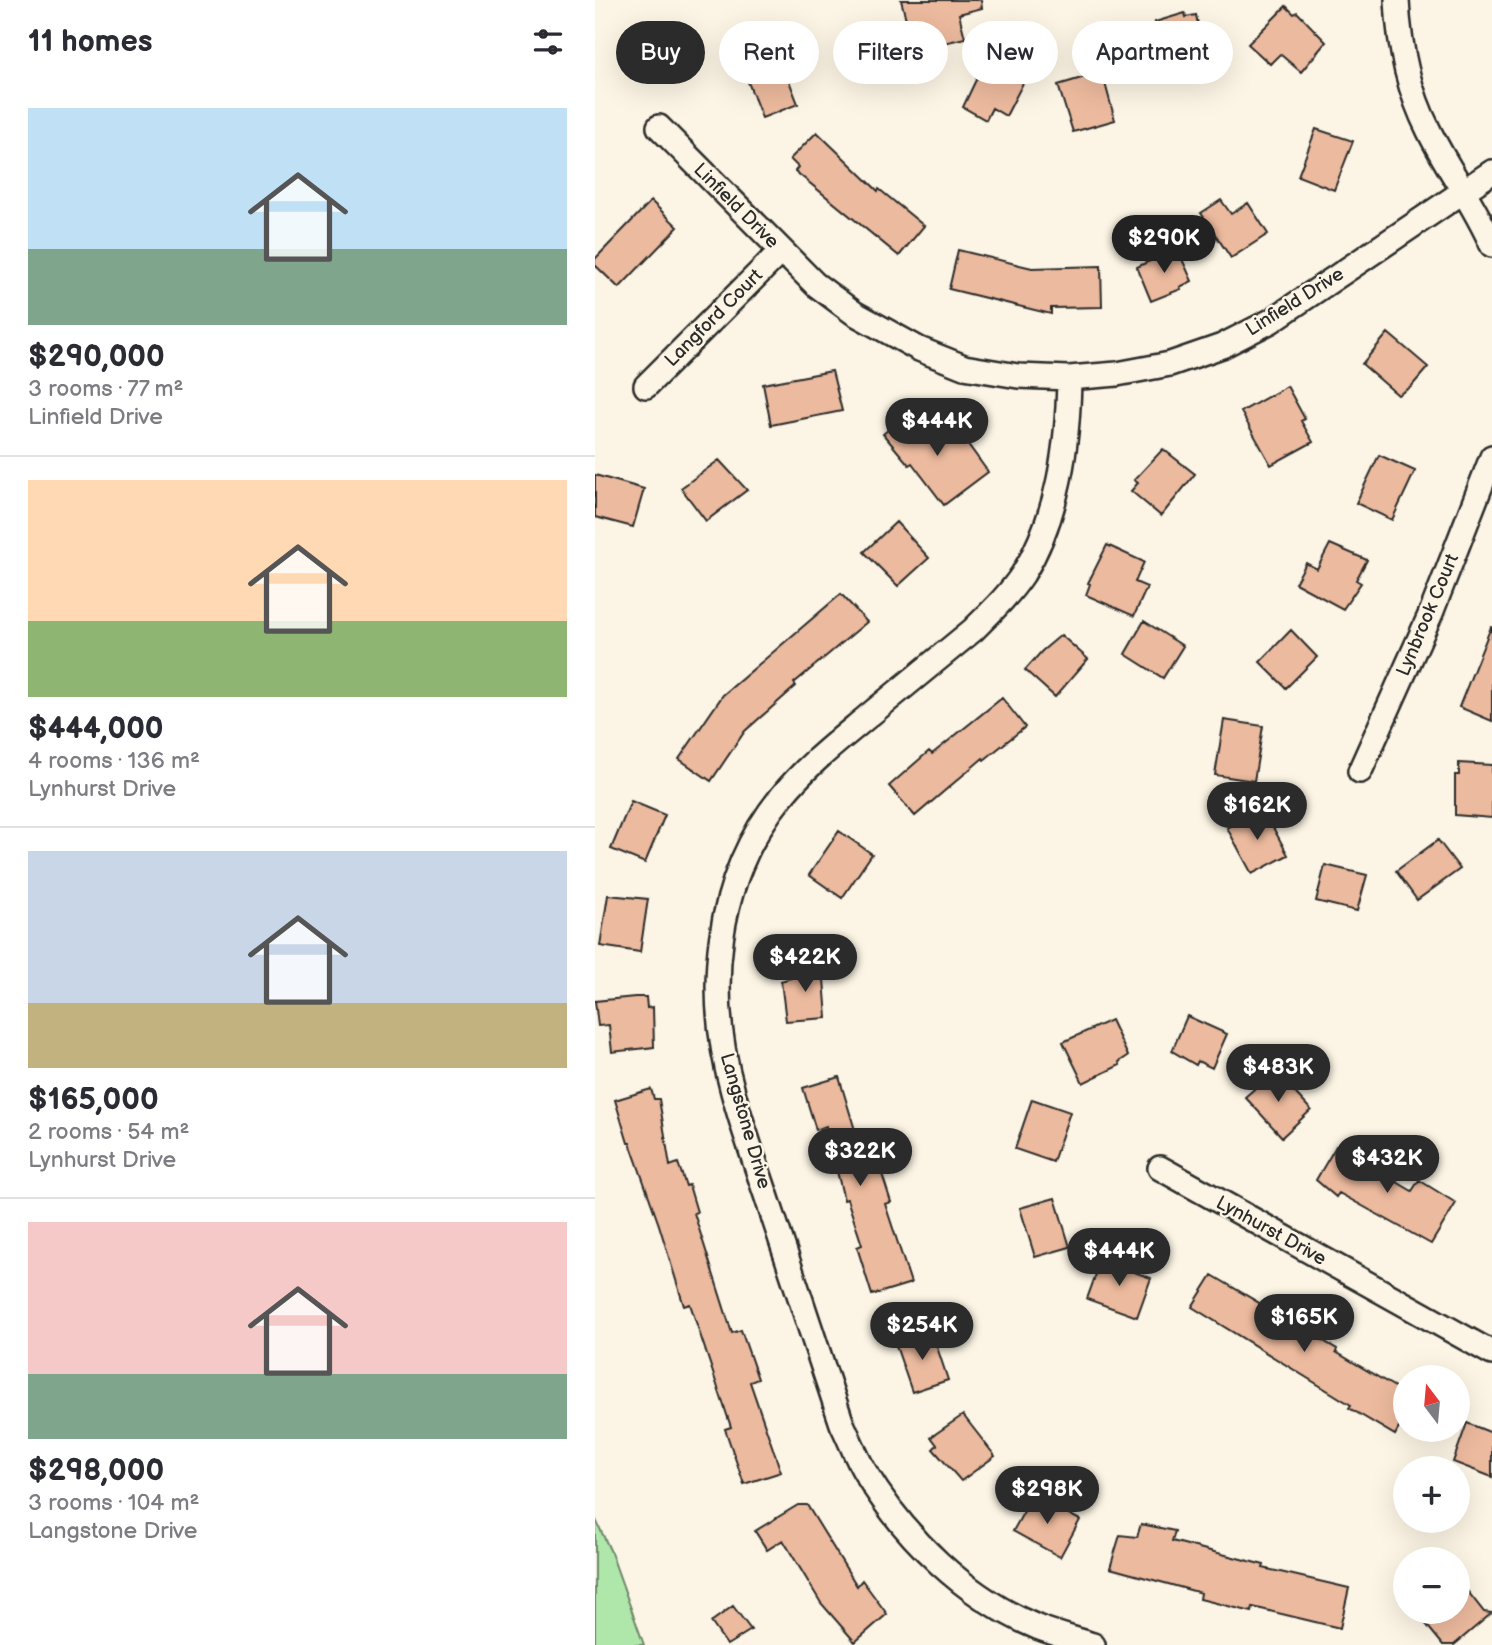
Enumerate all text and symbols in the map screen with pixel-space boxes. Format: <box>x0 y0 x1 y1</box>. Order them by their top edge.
chip: Buy <box>616 21 705 84</box>
chip: Rent <box>719 21 819 84</box>
chip: Filters <box>833 21 948 84</box>
chip: New <box>962 21 1058 84</box>
chip: Apartment <box>1072 21 1233 84</box>
icon: filters <box>529 23 567 61</box>
text: 11 homes <box>28 24 152 60</box>
icon: home <box>235 154 361 280</box>
street label: Linfield Drive <box>688 158 784 254</box>
pin: $290K <box>1115 216 1213 275</box>
text: $290K <box>1128 224 1200 252</box>
street label: Linfield Drive <box>1242 263 1348 341</box>
street label: Langford Court <box>660 264 768 372</box>
text: $290,000 <box>28 339 165 375</box>
text: 3 rooms · 77 m² <box>28 375 184 403</box>
pin: $444K <box>888 398 986 458</box>
text: Linfield Drive <box>28 403 163 431</box>
text: $444K <box>901 407 973 435</box>
icon: home <box>235 526 361 652</box>
street label: Lynbrook Court <box>1392 550 1464 680</box>
text: $444,000 <box>28 711 164 747</box>
text: 4 rooms · 136 m² <box>28 747 200 775</box>
text: Lynhurst Drive <box>28 775 176 803</box>
pin: $162K <box>1208 782 1306 842</box>
text: $162K <box>1223 791 1291 819</box>
icon: home <box>235 897 361 1023</box>
pin: $422K <box>756 934 854 994</box>
text: $422K <box>769 943 841 971</box>
pin: $483K <box>1229 1044 1327 1104</box>
street label: Langstone Drive <box>715 1051 775 1191</box>
text: $483K <box>1242 1053 1314 1081</box>
text: $165,000 <box>28 1082 159 1118</box>
text: 2 rooms · 54 m² <box>28 1118 190 1146</box>
pin: $322K <box>811 1128 909 1188</box>
pin: $432K <box>1338 1136 1436 1195</box>
text: $322K <box>824 1137 896 1165</box>
text: $432K <box>1351 1144 1423 1172</box>
text: Lynhurst Drive <box>28 1146 176 1174</box>
street label: Lynhurst Drive <box>1212 1191 1330 1271</box>
pin: $444K <box>1070 1228 1168 1288</box>
text: $444K <box>1083 1237 1155 1265</box>
icon: home <box>235 1268 361 1394</box>
pin: $165K <box>1255 1294 1353 1354</box>
pin: $254K <box>873 1302 971 1362</box>
text: $165K <box>1270 1303 1338 1331</box>
text: $254K <box>886 1311 958 1339</box>
north arrow <box>1393 1365 1470 1442</box>
map controls <box>1393 1365 1470 1624</box>
text: $298,000 <box>28 1453 164 1489</box>
button: + <box>1393 1456 1470 1533</box>
pin: $298K <box>998 1466 1096 1526</box>
text: $298K <box>1011 1475 1083 1503</box>
text: 3 rooms · 104 m² <box>28 1489 199 1517</box>
text: Langstone Drive <box>28 1517 198 1545</box>
button: − <box>1393 1547 1470 1624</box>

